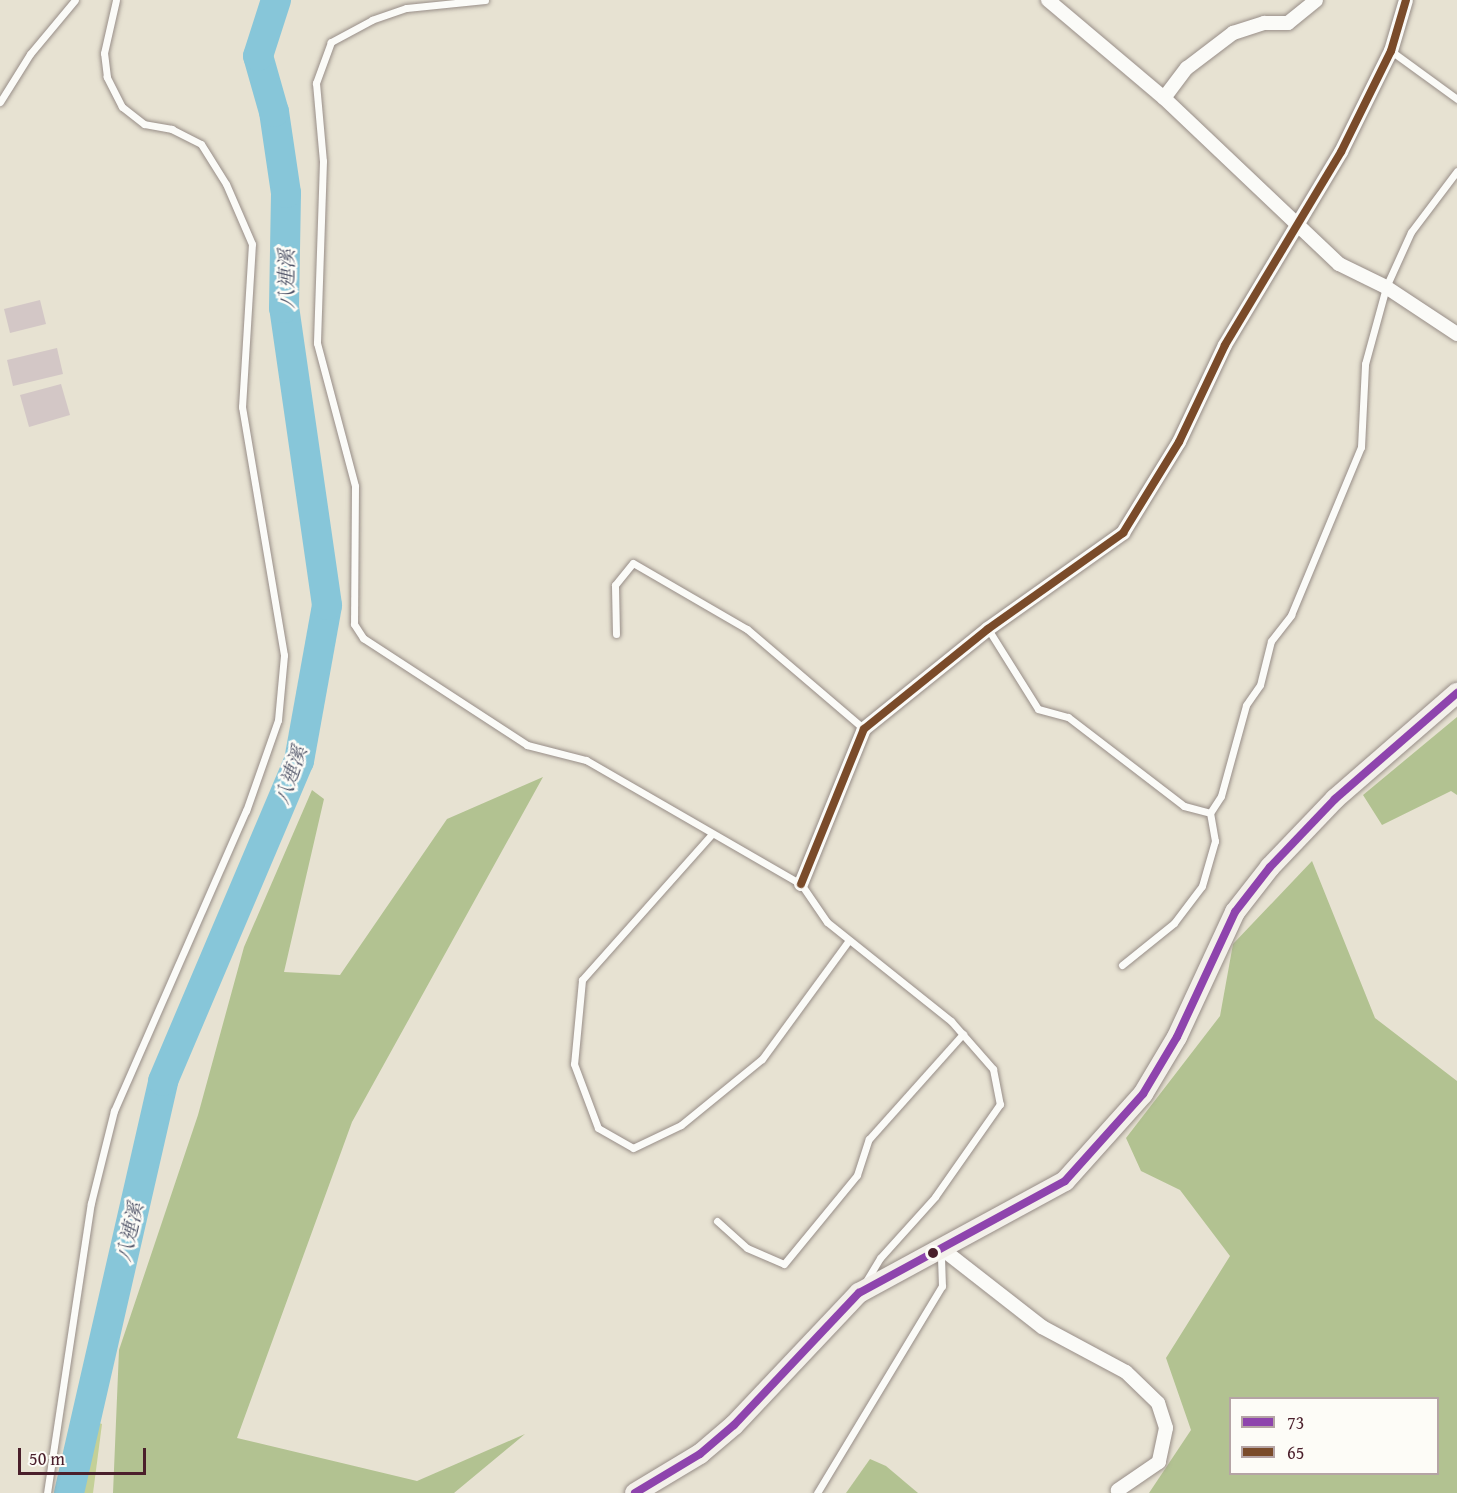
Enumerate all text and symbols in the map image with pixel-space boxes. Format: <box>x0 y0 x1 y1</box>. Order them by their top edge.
water label: 八連溪 <box>274 249 298 309</box>
water label: 八連溪 <box>269 743 311 807</box>
water label: 八連溪 <box>111 1200 147 1264</box>
unlabelled marker <box>927 1247 939 1259</box>
legend <box>1229 1397 1439 1475</box>
text: 73 <box>1287 1409 1304 1436</box>
scale bar <box>21 1436 148 1474</box>
text: 65 <box>1287 1439 1304 1466</box>
text: 50 m <box>29 1445 65 1472</box>

